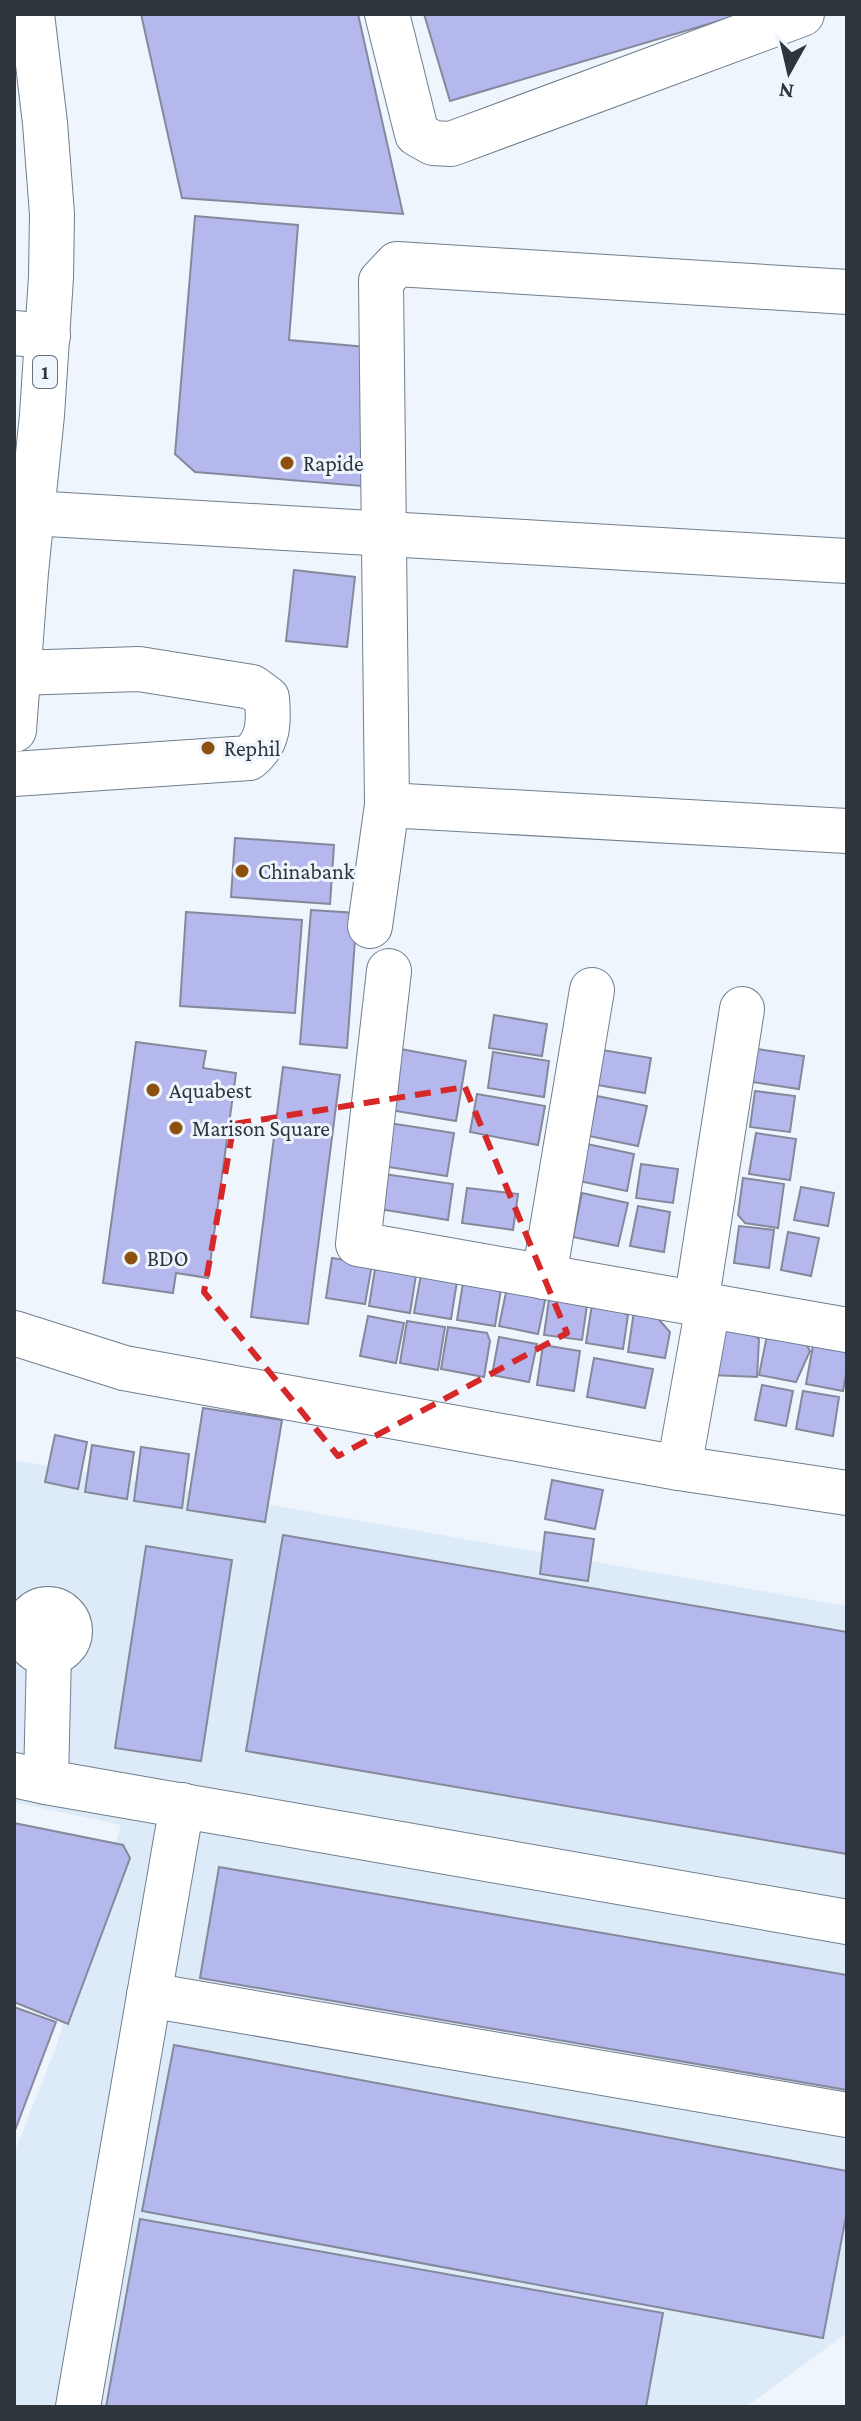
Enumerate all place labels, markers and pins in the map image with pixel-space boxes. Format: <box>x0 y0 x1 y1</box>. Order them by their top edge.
place label: Rapide <box>303 451 364 476</box>
marker: Rapide <box>278 454 296 472</box>
place label: Rephil <box>224 736 281 761</box>
marker: Rephil <box>199 739 217 757</box>
place label: Chinabank <box>258 859 355 884</box>
marker: Chinabank <box>233 862 251 880</box>
place label: Aquabest <box>169 1078 252 1103</box>
marker: Aquabest <box>144 1081 162 1099</box>
place label: Marison Square <box>192 1116 330 1141</box>
marker: Marison Square <box>167 1119 185 1137</box>
place label: BDO <box>147 1246 188 1271</box>
marker: BDO <box>122 1249 140 1267</box>

